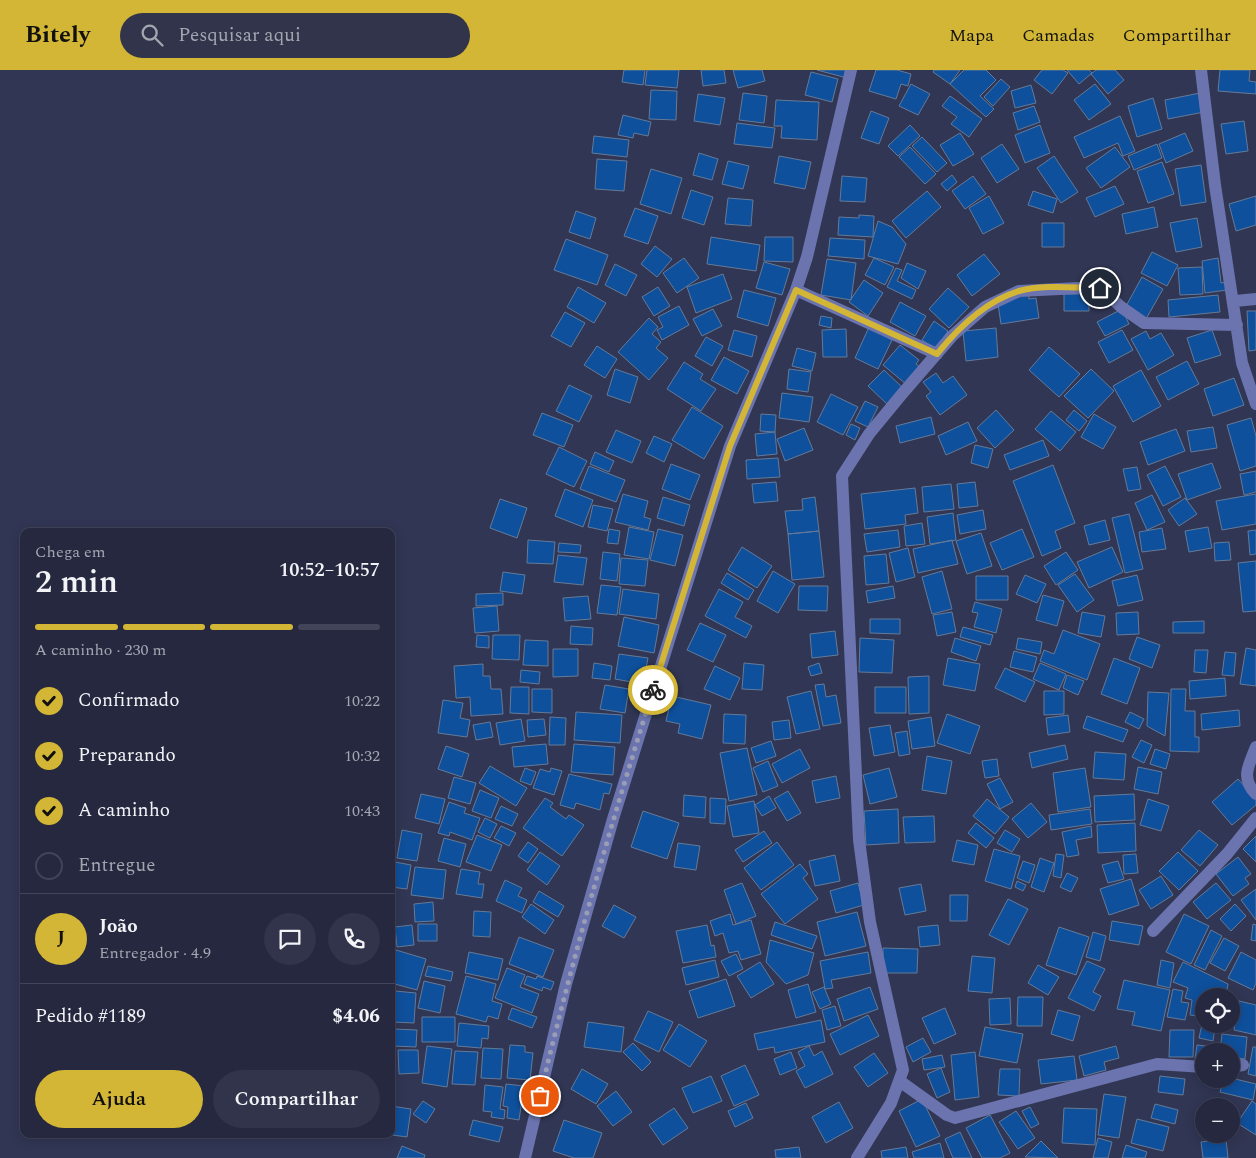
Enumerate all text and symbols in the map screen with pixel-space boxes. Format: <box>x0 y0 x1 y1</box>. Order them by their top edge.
search box <box>120 13 470 58</box>
text: Bitely <box>25 17 90 53</box>
icon: search <box>138 21 166 49</box>
text: Pesquisar aqui <box>178 21 301 50</box>
text: Mapa <box>949 22 994 49</box>
text: Camadas <box>1022 22 1095 49</box>
text: Compartilhar <box>1123 22 1231 49</box>
pin <box>1079 267 1121 309</box>
icon: home <box>1086 274 1114 302</box>
text: Chega em <box>35 540 106 564</box>
text: 10:52–10:57 <box>279 556 380 585</box>
text: 2 min <box>35 558 118 607</box>
text: A caminho · 230 m <box>35 638 166 662</box>
courier <box>628 665 678 715</box>
icon: bike <box>639 676 667 704</box>
text: Confirmado <box>78 686 179 715</box>
icon: check <box>35 687 63 715</box>
text: 10:22 <box>344 689 380 713</box>
text: Preparando <box>78 741 176 770</box>
icon: check <box>35 742 63 770</box>
text: 10:32 <box>344 744 380 768</box>
text: A caminho <box>78 796 170 825</box>
icon: check <box>35 797 63 825</box>
text: 10:43 <box>344 799 380 823</box>
text: Entregue <box>78 851 155 880</box>
text: João <box>99 912 138 941</box>
button: chat <box>264 913 316 965</box>
button: phone <box>328 913 380 965</box>
text: J <box>57 924 65 953</box>
text: Entregador · 4.9 <box>99 941 211 965</box>
map controls <box>1195 988 1240 1143</box>
button: locate <box>1195 988 1240 1033</box>
text: Pedido #1189 <box>35 1002 146 1031</box>
text: $4.06 <box>332 1002 380 1031</box>
button: + <box>1195 1043 1240 1088</box>
button: Ajuda <box>35 1070 203 1128</box>
button: Compartilhar <box>213 1070 380 1128</box>
pin <box>519 1075 561 1117</box>
icon: bag <box>526 1082 554 1110</box>
button: − <box>1195 1098 1240 1143</box>

